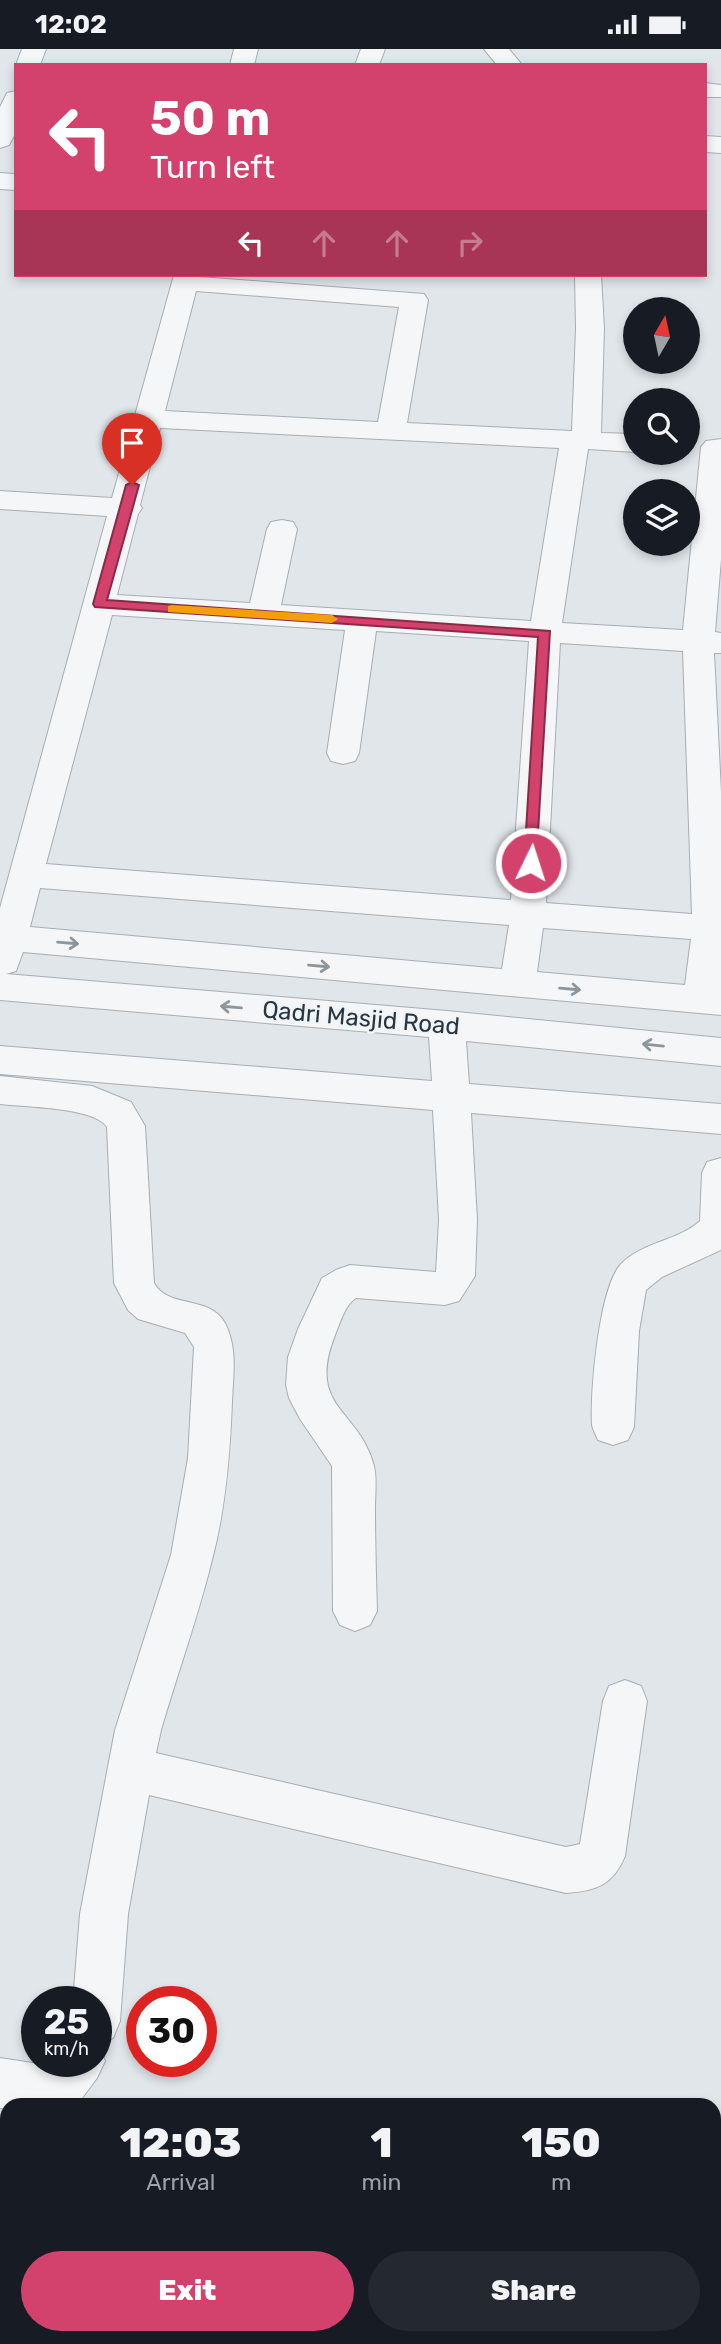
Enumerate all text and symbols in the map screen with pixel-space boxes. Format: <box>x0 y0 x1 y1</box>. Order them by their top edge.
text: 12:02 <box>35 9 107 40</box>
text: 50 m <box>150 89 270 147</box>
icon: left <box>35 91 126 182</box>
text: Turn left <box>150 148 275 186</box>
icon: left <box>232 224 270 262</box>
icon: ahead <box>305 224 343 262</box>
icon: ahead <box>378 224 416 262</box>
icon: right <box>451 224 489 262</box>
north arrow <box>623 297 700 375</box>
map controls <box>623 297 700 556</box>
button: search <box>623 388 700 465</box>
pin <box>102 413 162 485</box>
icon: arrive <box>113 424 151 462</box>
button: layers <box>623 479 700 556</box>
position arrow <box>494 826 568 900</box>
one-way arrow <box>56 937 79 950</box>
one-way arrow <box>307 960 330 973</box>
one-way arrow <box>558 983 581 996</box>
street label: Qadri Masjid Road <box>261 995 461 1041</box>
one-way arrow <box>221 1000 243 1013</box>
one-way arrow <box>642 1039 665 1052</box>
speed limit sign: 30 <box>126 1986 217 2077</box>
text: 25 <box>44 2001 89 2043</box>
text: km/h <box>44 2038 89 2060</box>
text: 12:03 <box>120 2118 242 2168</box>
text: 1 <box>370 2118 393 2168</box>
text: 150 <box>521 2118 601 2168</box>
text: Arrival <box>146 2168 215 2196</box>
text: min <box>362 2168 401 2196</box>
text: m <box>551 2168 571 2196</box>
button: Exit <box>21 2251 354 2331</box>
button: Share <box>368 2251 700 2331</box>

